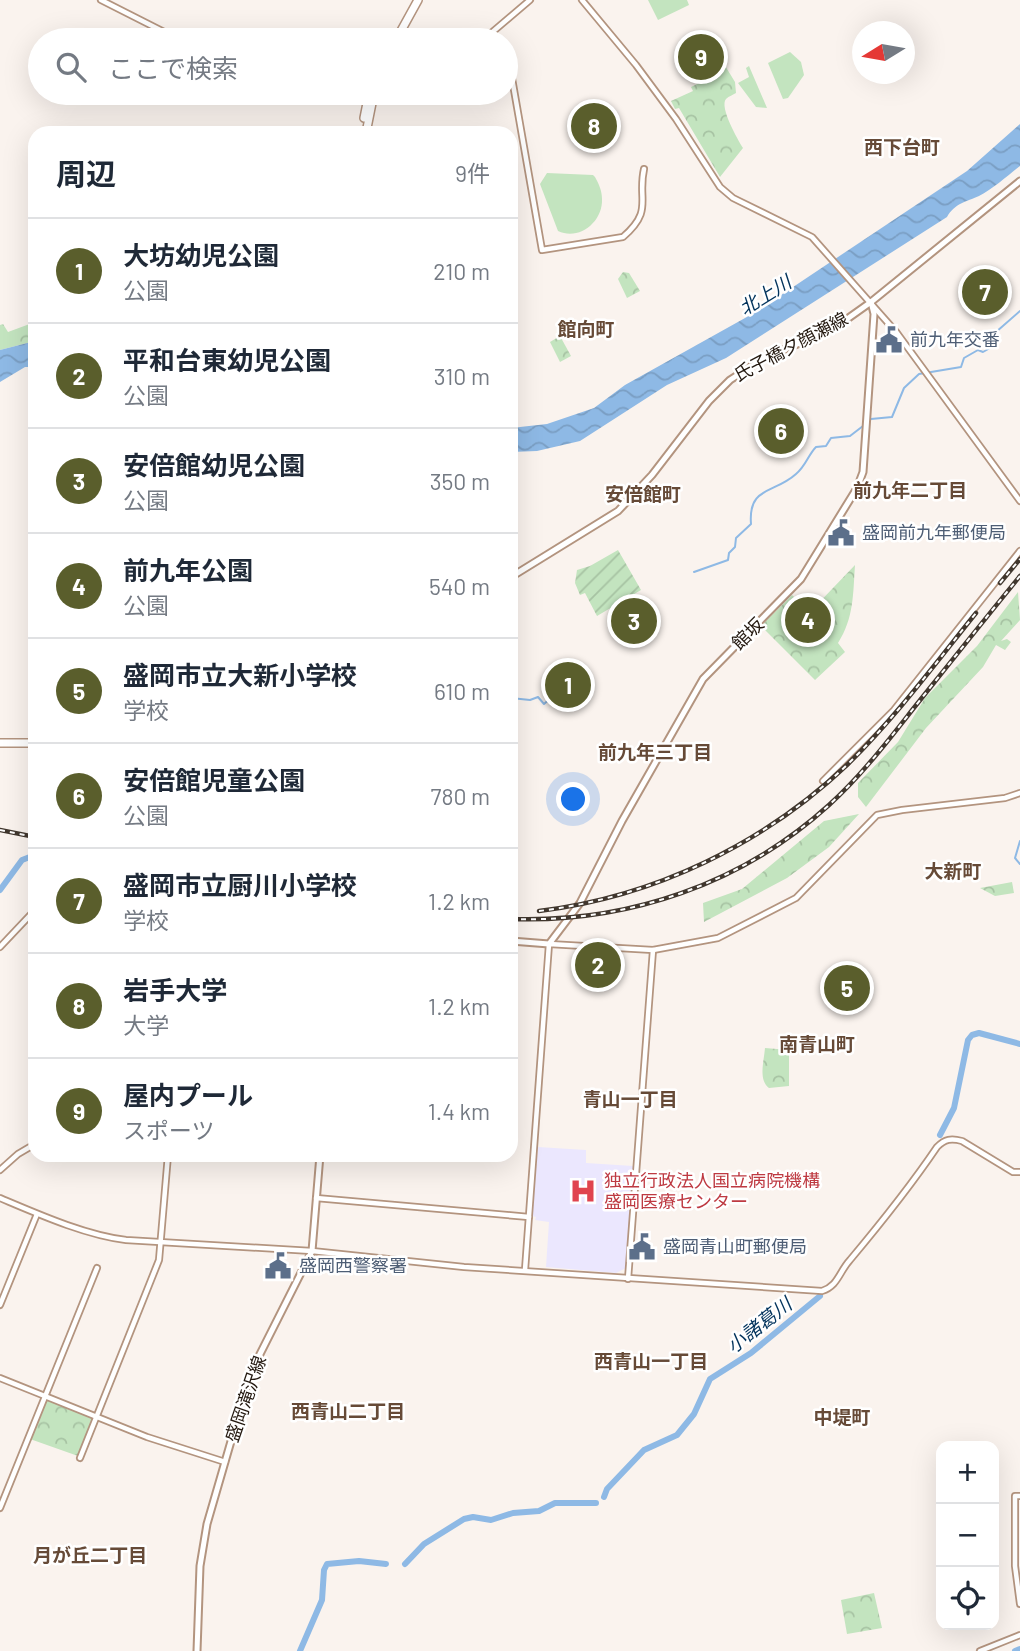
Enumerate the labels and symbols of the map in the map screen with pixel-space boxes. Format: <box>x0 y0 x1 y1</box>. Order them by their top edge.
north arrow <box>852 21 915 84</box>
pin: 9 <box>678 31 724 83</box>
pin: 8 <box>571 100 617 152</box>
district label: 西下台町 <box>864 135 940 158</box>
pin: 7 <box>962 266 1008 318</box>
water label: 北上川 <box>734 269 797 319</box>
street label: 氏子橋夕顔瀬線 <box>730 307 851 385</box>
district label: 館向町 <box>557 317 615 340</box>
public building icon: 前九年交番 <box>874 325 904 355</box>
place label: 前九年交番 <box>910 328 1000 350</box>
pin: 6 <box>758 405 804 457</box>
district label: 前九年二丁目 <box>853 478 967 501</box>
district label: 安倍館町 <box>605 482 681 505</box>
public building icon: 盛岡前九年郵便局 <box>826 518 856 548</box>
place label: 盛岡前九年郵便局 <box>862 521 1006 543</box>
pin: 4 <box>785 594 831 646</box>
pin: 3 <box>611 595 657 647</box>
street label: 館坂 <box>727 613 768 654</box>
pin: 1 <box>545 659 591 711</box>
district label: 前九年三丁目 <box>598 740 712 763</box>
your location <box>556 782 590 816</box>
district label: 大新町 <box>924 859 982 882</box>
pin: 2 <box>575 939 621 991</box>
pin: 5 <box>824 962 870 1014</box>
district label: 南青山町 <box>779 1032 855 1055</box>
district label: 青山一丁目 <box>582 1087 678 1110</box>
place label: 独立行政法人国立病院機構 盛岡医療センター <box>604 1169 820 1212</box>
hospital icon: 独立行政法人国立病院機構 盛岡医療センター <box>568 1176 598 1206</box>
public building icon: 盛岡青山町郵便局 <box>627 1232 657 1262</box>
place label: 盛岡青山町郵便局 <box>663 1235 807 1257</box>
public building icon: 盛岡西警察署 <box>263 1251 293 1281</box>
place label: 盛岡西警察署 <box>299 1254 407 1276</box>
water label: 小諸葛川 <box>722 1291 797 1357</box>
district label: 西青山一丁目 <box>594 1349 708 1372</box>
street label: 盛岡滝沢線 <box>220 1353 270 1445</box>
district label: 西青山二丁目 <box>291 1399 405 1422</box>
district label: 中堤町 <box>813 1405 871 1428</box>
district label: 月が丘二丁目 <box>33 1543 147 1566</box>

